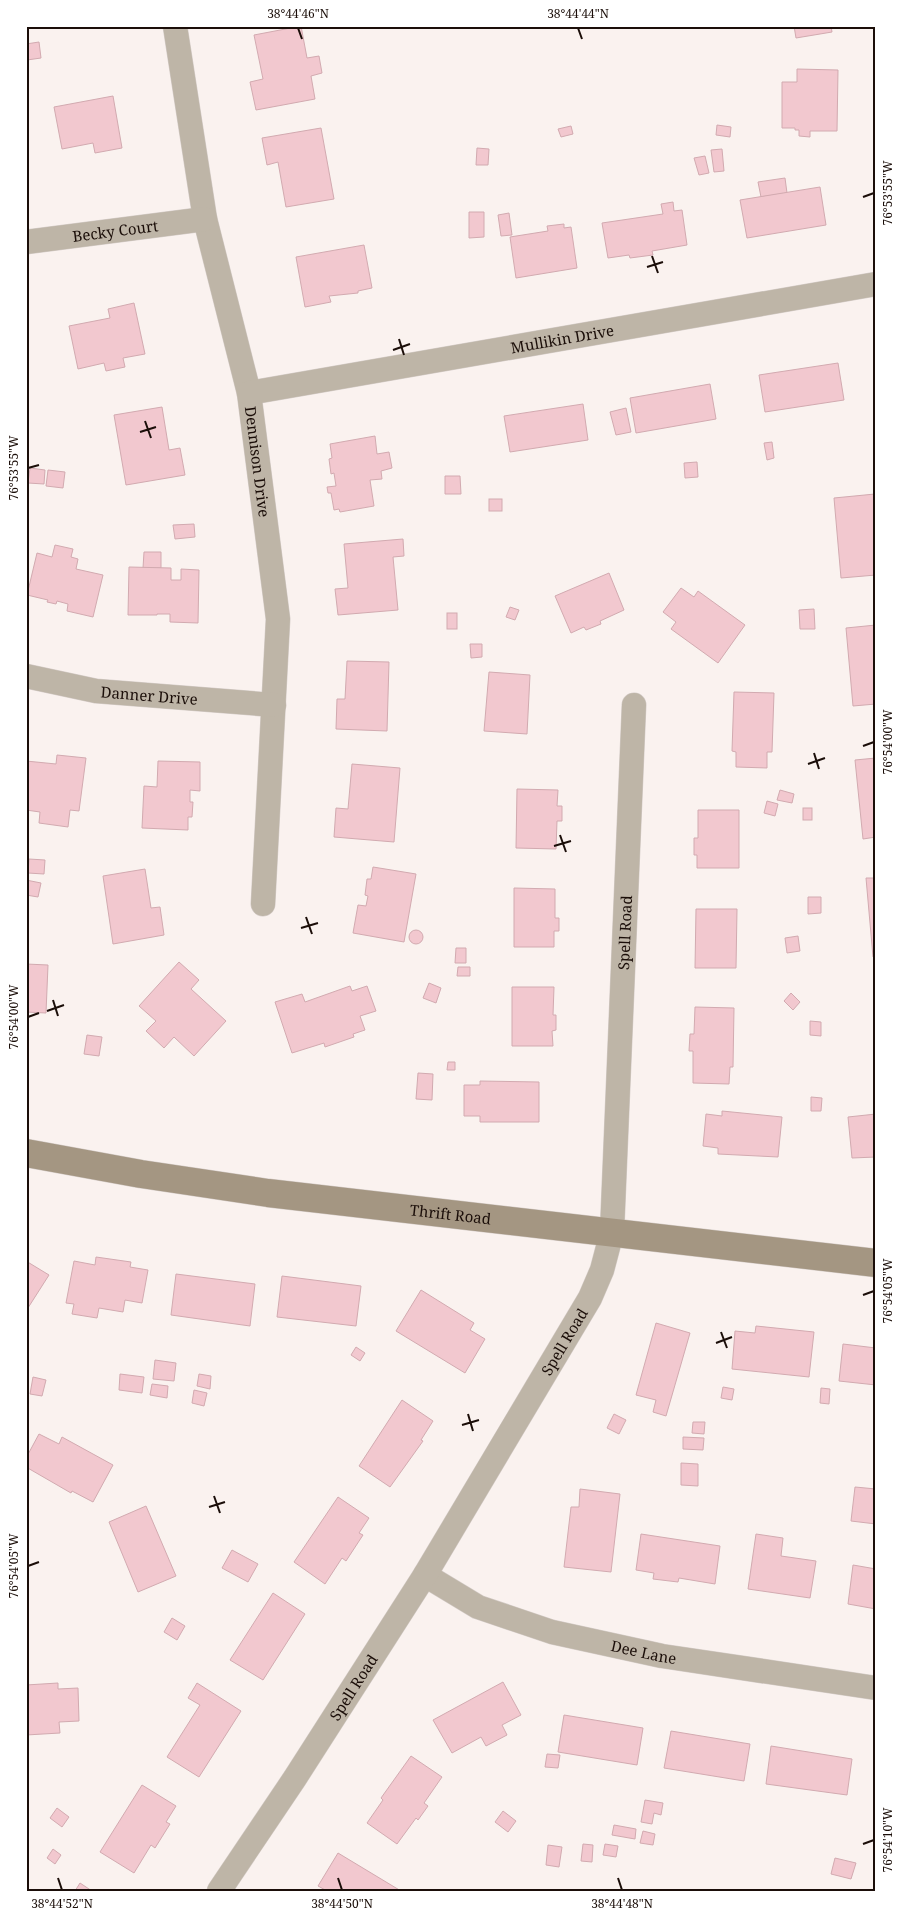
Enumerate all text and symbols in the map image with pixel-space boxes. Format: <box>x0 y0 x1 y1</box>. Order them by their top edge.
text: 38°44'46"N <box>267 5 329 22</box>
text: 38°44'44"N <box>547 5 609 22</box>
text: 76°53'55"W <box>879 160 896 226</box>
street label: Becky Court <box>71 215 159 246</box>
street label: Mullikin Drive <box>509 320 615 357</box>
street label: Dennison Drive <box>241 405 275 518</box>
text: 76°53'55"W <box>5 435 22 501</box>
street label: Danner Drive <box>100 681 199 709</box>
text: 76°54'00"W <box>879 709 896 775</box>
street label: Spell Road <box>613 895 636 970</box>
text: 76°54'00"W <box>5 984 22 1050</box>
street label: Thrift Road <box>409 1199 492 1229</box>
text: 76°54'05"W <box>879 1258 896 1324</box>
street label: Spell Road <box>536 1304 592 1379</box>
text: 76°54'05"W <box>5 1533 22 1599</box>
street label: Dee Lane <box>609 1635 678 1668</box>
street label: Spell Road <box>325 1650 382 1724</box>
text: 76°54'10"W <box>879 1807 896 1873</box>
text: 38°44'52"N <box>31 1895 93 1912</box>
text: 38°44'50"N <box>311 1895 373 1912</box>
text: 38°44'48"N <box>591 1895 653 1912</box>

